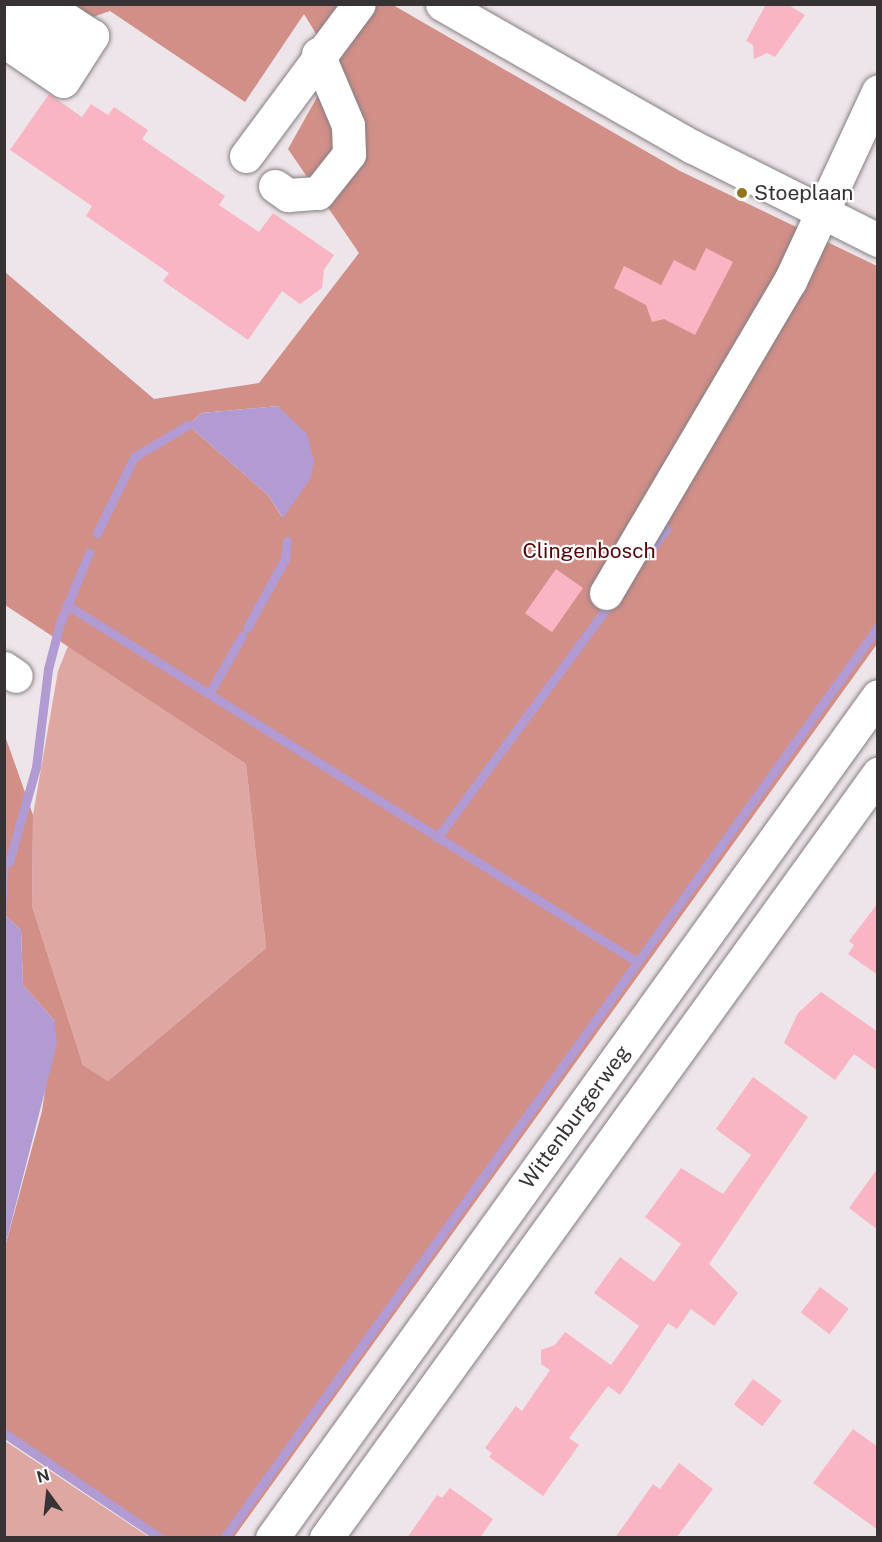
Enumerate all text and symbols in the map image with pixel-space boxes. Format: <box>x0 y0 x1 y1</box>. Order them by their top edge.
place label: Stoeplaan <box>754 180 853 206</box>
marker: Stoeplaan <box>735 186 749 200</box>
park label: Clingenbosch <box>522 538 656 564</box>
street label: Wittenburgerweg <box>515 1040 635 1194</box>
north arrow <box>18 1464 78 1524</box>
text: N <box>35 1465 52 1487</box>

